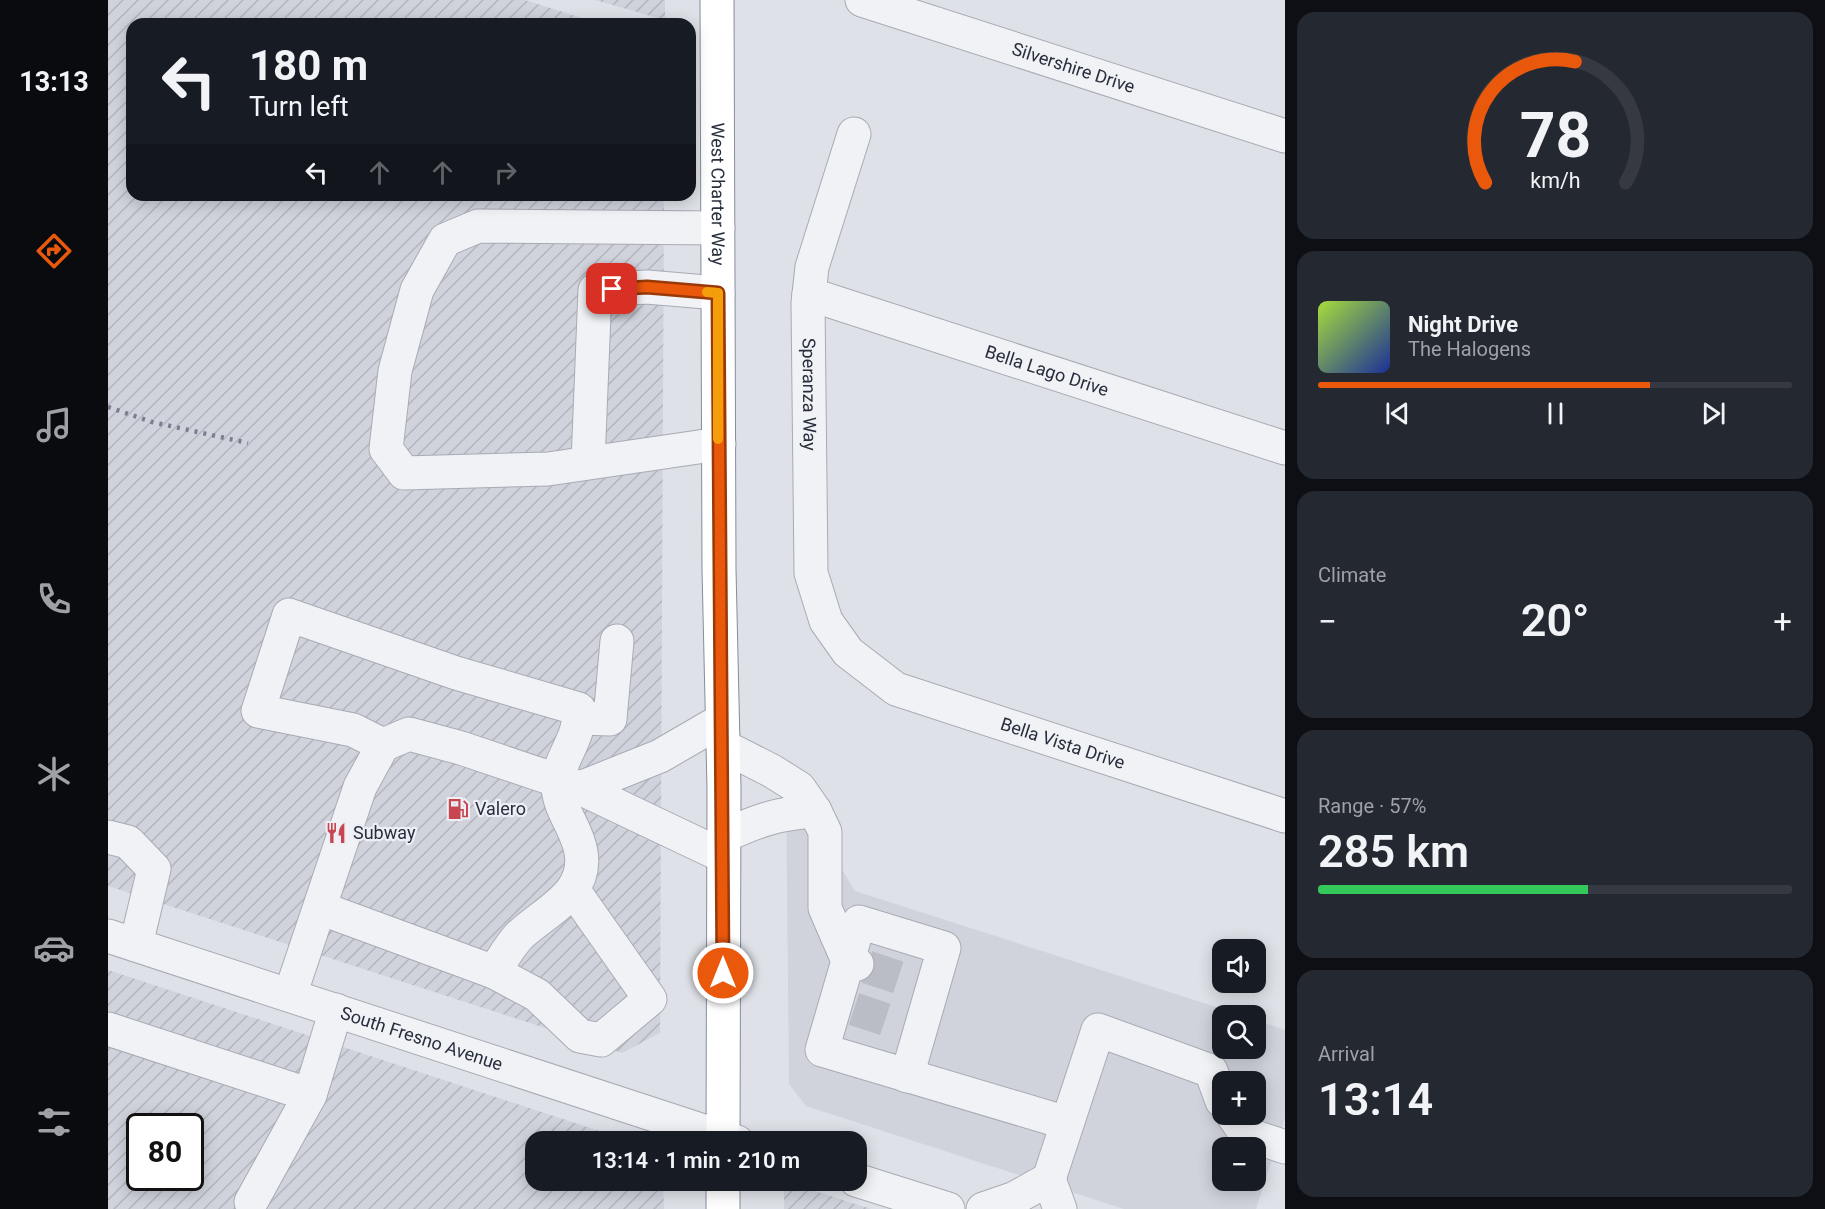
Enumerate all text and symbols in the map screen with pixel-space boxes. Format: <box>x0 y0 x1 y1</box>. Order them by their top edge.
street label: Silvershire Drive <box>1009 38 1138 97</box>
text: 180 m <box>249 41 368 90</box>
icon: left <box>150 42 228 120</box>
text: 13:13 <box>19 66 89 98</box>
text: Turn left <box>249 91 349 123</box>
text: 78 <box>1519 99 1591 172</box>
street label: West Charter Way <box>707 123 729 266</box>
icon: left <box>300 156 333 189</box>
icon: ahead <box>363 156 396 189</box>
icon: ahead <box>426 156 459 189</box>
icon: right <box>489 156 522 189</box>
text: km/h <box>1530 168 1580 193</box>
icon: directions <box>33 230 75 272</box>
pin <box>586 263 637 314</box>
icon: arrive <box>595 272 628 305</box>
text: Night Drive <box>1408 312 1518 337</box>
text: The Halogens <box>1408 337 1531 361</box>
street label: Speranza Way <box>798 338 821 451</box>
street label: Bella Lago Drive <box>983 341 1111 400</box>
icon: previous <box>1381 397 1414 430</box>
icon: pause <box>1539 397 1572 430</box>
icon: next <box>1697 397 1730 430</box>
icon: music <box>33 404 75 446</box>
text: Climate <box>1318 563 1386 587</box>
icon: phone <box>33 578 75 620</box>
text: 20° <box>1521 594 1589 647</box>
text: − <box>1318 602 1337 641</box>
text: + <box>1773 602 1792 641</box>
street label: Bella Vista Drive <box>998 713 1128 773</box>
icon: climate <box>33 753 75 795</box>
text: Range · 57% <box>1318 794 1426 818</box>
fuel station icon: Valero <box>446 797 470 821</box>
place label: Valero <box>475 798 526 819</box>
restaurant icon: Subway <box>324 821 348 845</box>
place label: Subway <box>353 822 416 843</box>
text: 285 km <box>1318 825 1469 878</box>
icon: car <box>33 927 75 969</box>
map controls <box>1212 939 1266 1191</box>
button: sound <box>1212 939 1266 993</box>
position arrow <box>691 941 755 1005</box>
street label: South Fresno Avenue <box>338 1002 505 1075</box>
button: search <box>1212 1005 1266 1059</box>
text: Arrival <box>1318 1042 1375 1066</box>
button: + <box>1212 1071 1266 1125</box>
text: 13:14 <box>1318 1073 1433 1126</box>
icon: filters <box>33 1101 75 1143</box>
speed limit sign: 80 <box>126 1113 204 1191</box>
button: − <box>1212 1137 1266 1191</box>
text: 13:14 · 1 min · 210 m <box>592 1148 800 1173</box>

